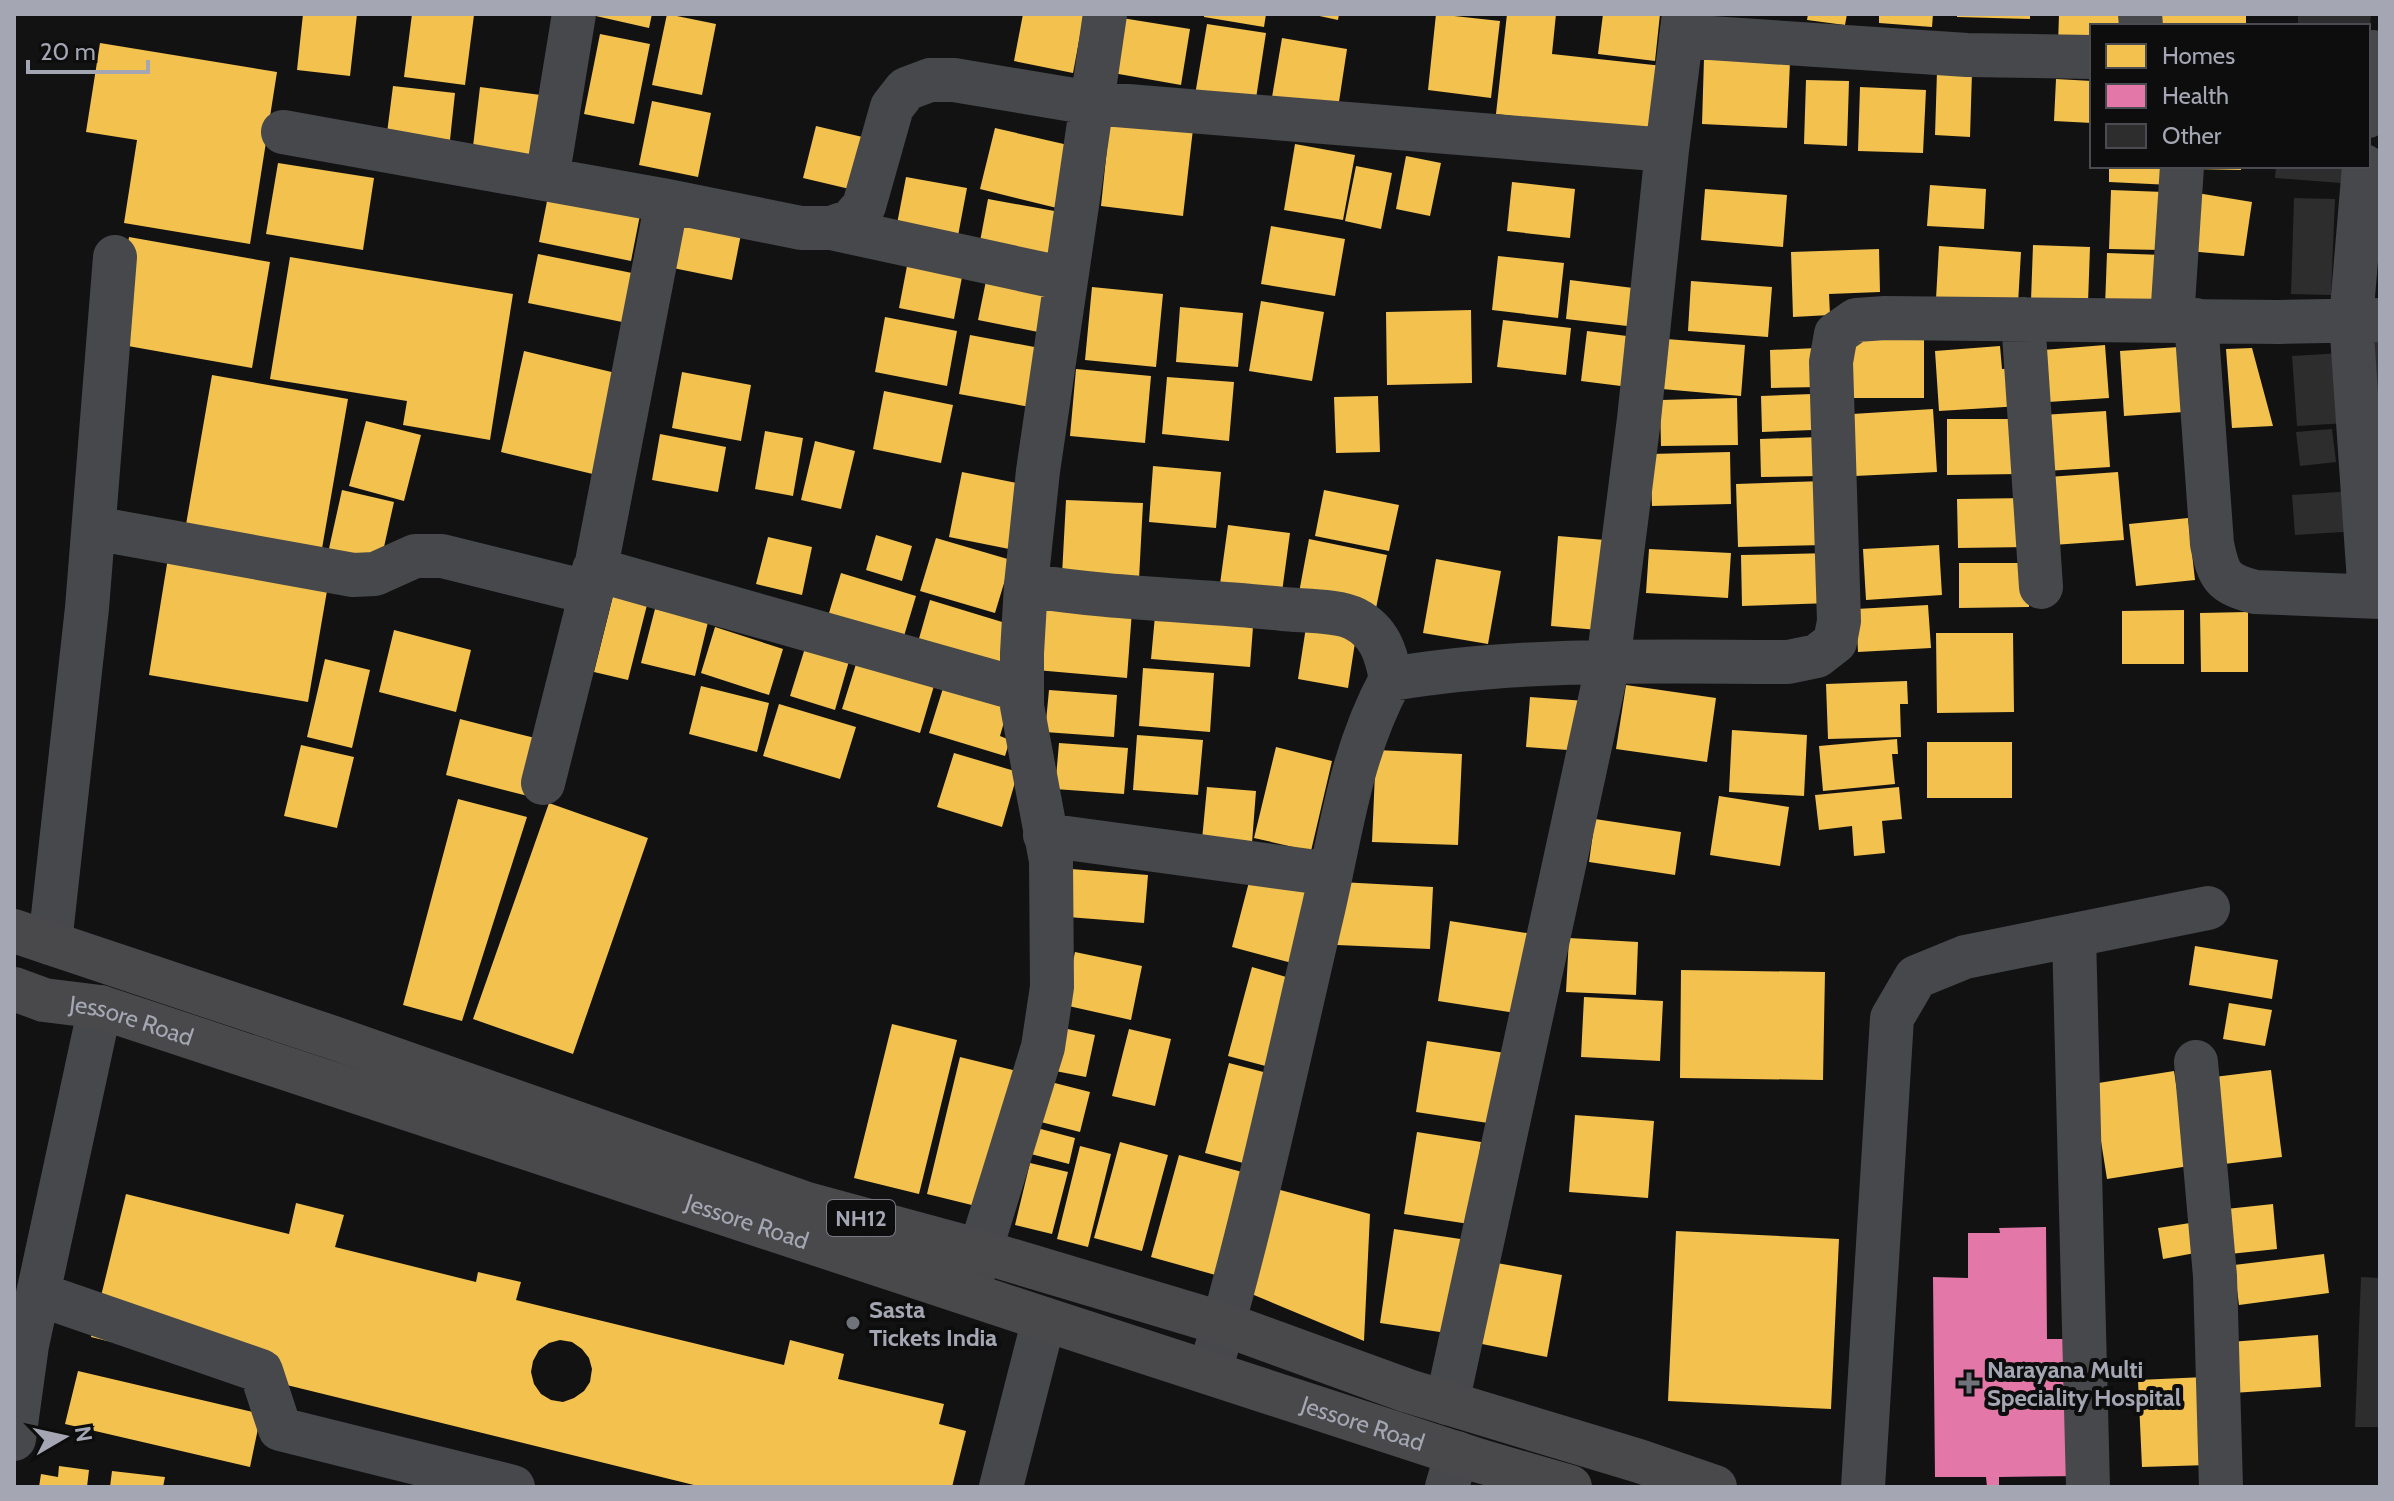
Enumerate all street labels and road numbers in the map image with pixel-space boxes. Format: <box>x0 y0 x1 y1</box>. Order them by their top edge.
street label: Jessore Road <box>67 989 197 1051</box>
street label: Jessore Road <box>681 1187 813 1255</box>
road number: NH12 <box>827 1200 895 1236</box>
street label: Jessore Road <box>1296 1389 1428 1457</box>

